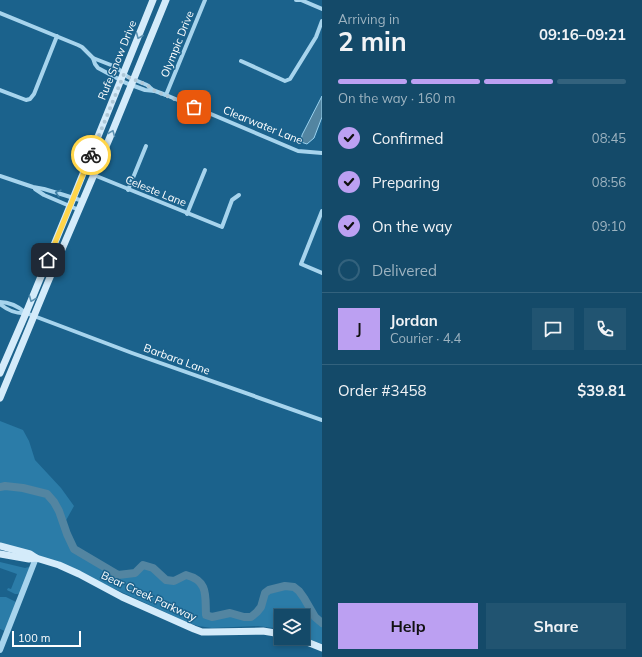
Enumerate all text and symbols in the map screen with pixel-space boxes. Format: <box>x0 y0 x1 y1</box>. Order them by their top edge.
street label: Olympic Drive <box>157 9 197 79</box>
text: Arriving in <box>338 11 400 27</box>
street label: Rufe Snow Drive <box>95 18 139 102</box>
text: 2 min <box>338 25 407 58</box>
text: 09:16–09:21 <box>539 25 626 44</box>
one-way arrow <box>135 33 143 40</box>
pin <box>177 90 211 124</box>
text: On the way · 160 m <box>338 90 455 106</box>
icon: bag <box>183 96 205 118</box>
street label: Clearwater Lane <box>221 103 305 147</box>
icon: check <box>338 127 360 149</box>
one-way arrow <box>107 129 115 136</box>
text: Confirmed <box>372 129 443 148</box>
text: 08:45 <box>592 130 626 146</box>
courier <box>71 135 111 175</box>
icon: bike <box>80 144 102 166</box>
icon: check <box>338 171 360 193</box>
street label: Celeste Lane <box>123 172 189 210</box>
text: Preparing <box>372 173 440 192</box>
text: 08:56 <box>592 174 626 190</box>
one-way arrow <box>55 189 62 198</box>
icon: check <box>338 215 360 237</box>
text: On the way <box>372 217 452 236</box>
text: 09:10 <box>592 218 626 234</box>
pin <box>31 243 65 277</box>
icon: home <box>37 249 59 271</box>
text: Delivered <box>372 261 437 280</box>
one-way arrow <box>28 296 36 303</box>
button: chat <box>532 308 574 350</box>
button: phone <box>584 308 626 350</box>
text: Jordan <box>390 311 438 330</box>
text: J <box>356 319 362 338</box>
text: Courier · 4.4 <box>390 330 461 346</box>
street label: Barbara Lane <box>142 340 212 378</box>
text: Order #3458 <box>338 381 426 400</box>
text: $39.81 <box>577 381 626 400</box>
street label: Bear Creek Parkway <box>99 568 199 624</box>
button: Help <box>338 603 478 649</box>
button: Share <box>486 603 626 649</box>
map controls <box>274 609 310 645</box>
button: layers <box>274 609 310 645</box>
scale bar <box>12 629 81 648</box>
text: 100 m <box>18 631 50 645</box>

